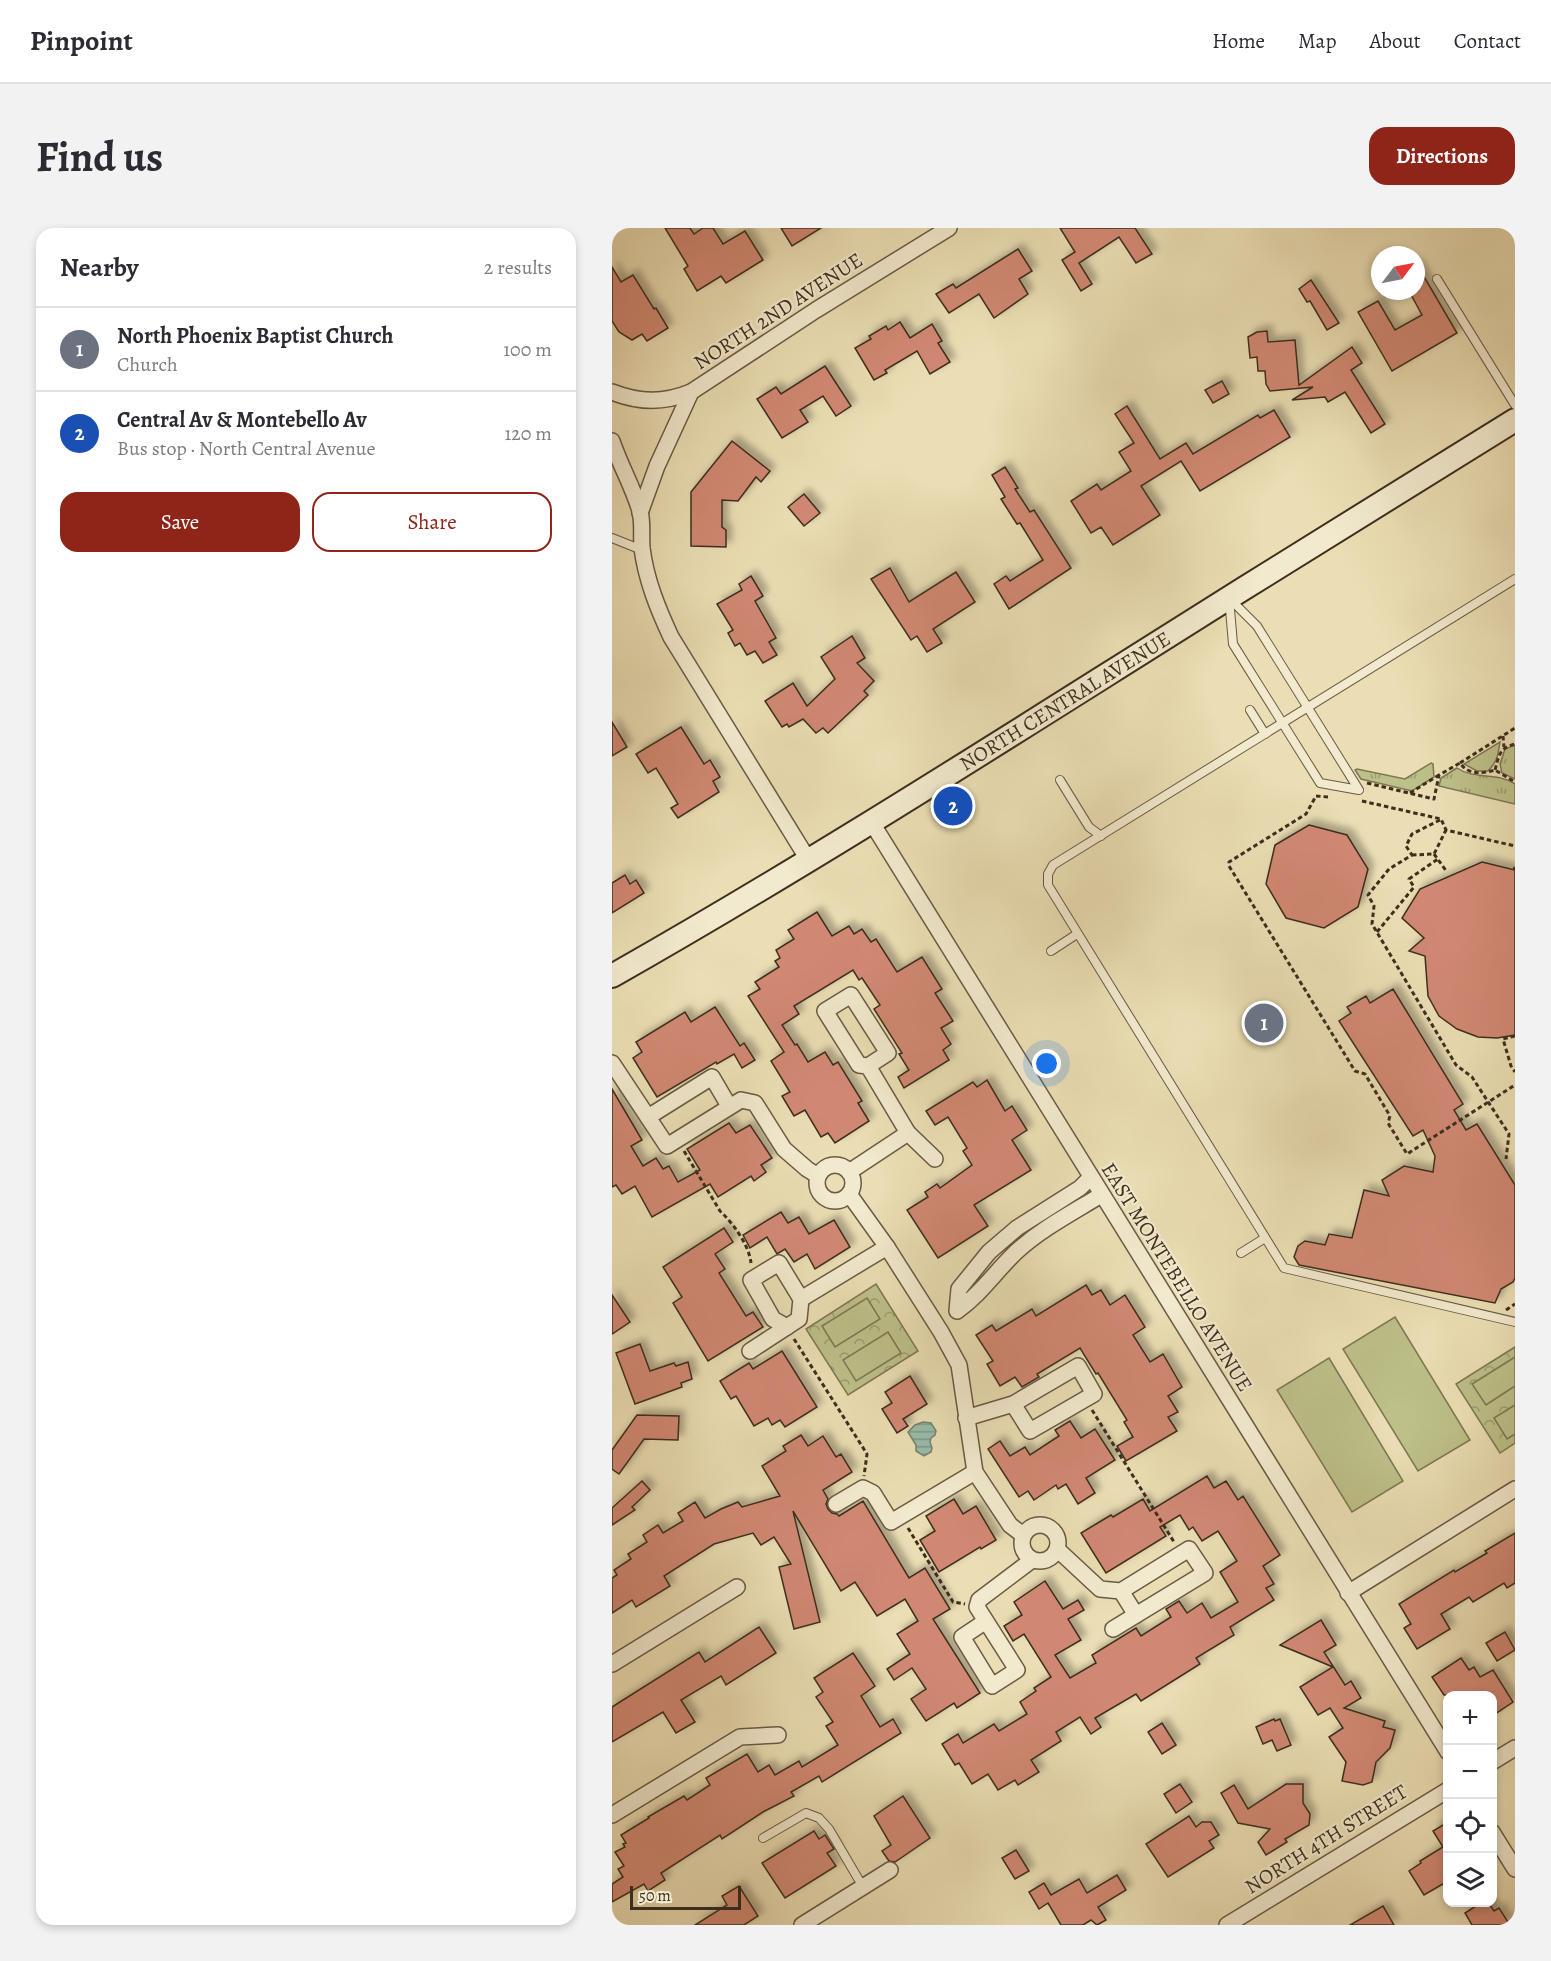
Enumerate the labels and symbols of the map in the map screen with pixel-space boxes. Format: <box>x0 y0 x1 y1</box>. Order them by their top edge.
street label: NORTH 2ND AVENUE <box>688 246 868 376</box>
north arrow <box>1371 246 1425 300</box>
street label: NORTH CENTRAL AVENUE <box>954 624 1176 778</box>
pin: 2 <box>934 784 972 828</box>
pin: 1 <box>1244 1000 1284 1046</box>
your location <box>1032 1049 1061 1078</box>
street label: EAST MONTEBELLO AVENUE <box>1095 1157 1259 1397</box>
street label: NORTH 4TH STREET <box>1239 1777 1413 1900</box>
scale bar <box>630 1883 741 1910</box>

